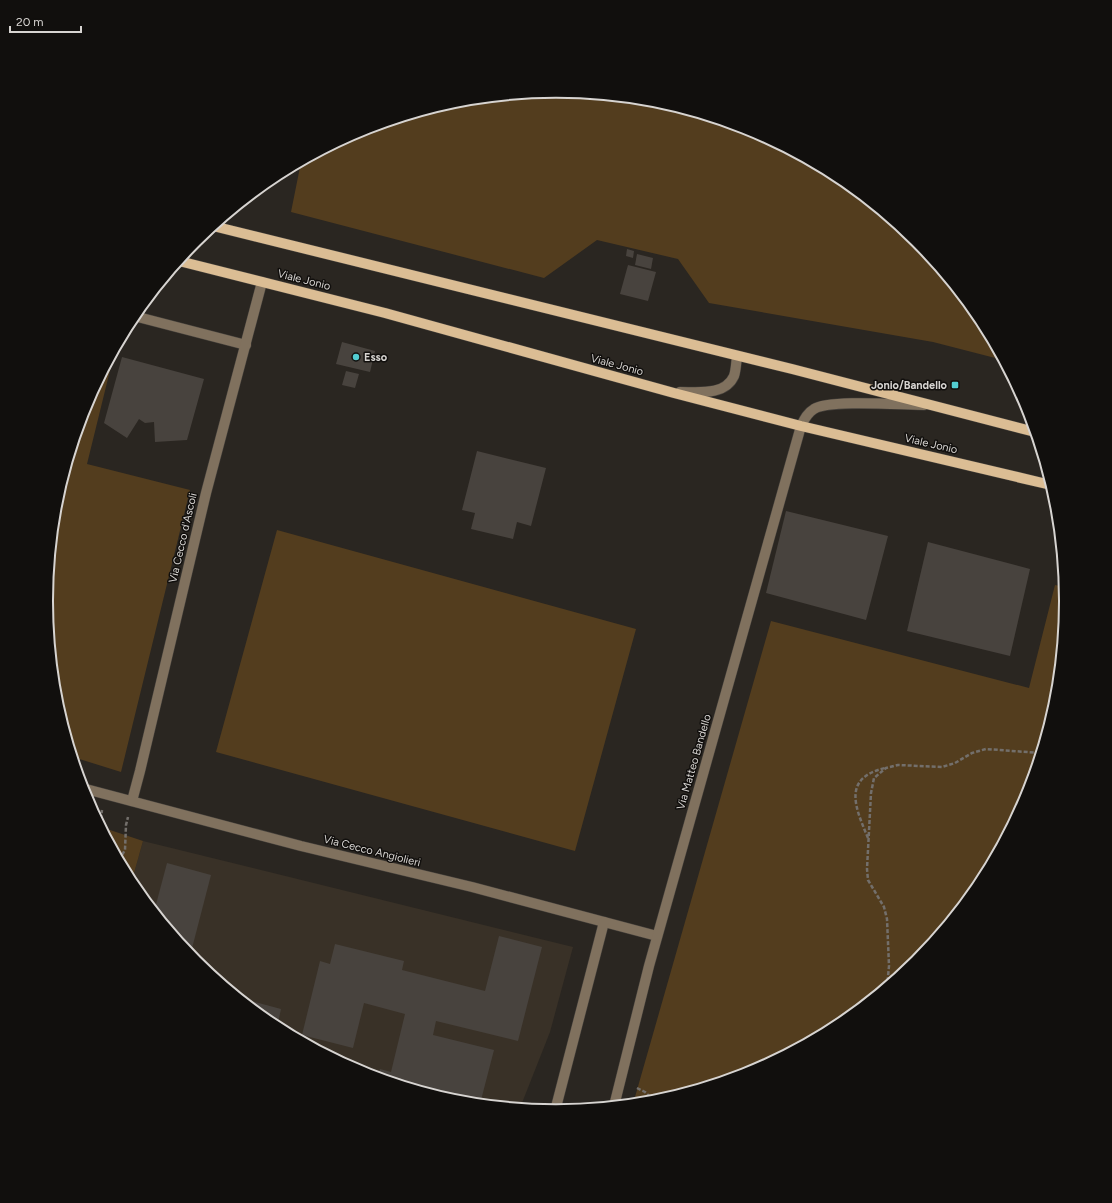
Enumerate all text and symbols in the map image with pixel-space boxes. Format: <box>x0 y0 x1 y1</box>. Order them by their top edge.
scale bar <box>10 8 81 34</box>
text: 20 m <box>16 15 44 29</box>
street label: Viale Jonio <box>276 267 332 293</box>
place label: Esso <box>364 351 388 364</box>
marker: Esso <box>351 352 361 362</box>
street label: Viale Jonio <box>589 352 645 378</box>
place label: Jonio/Bandello <box>871 379 948 392</box>
marker: Jonio/Bandello <box>950 380 960 390</box>
street label: Viale Jonio <box>903 432 959 456</box>
street label: Via Cecco d'Ascoli <box>166 492 200 584</box>
street label: Via Matteo Bandello <box>674 713 714 811</box>
street label: Via Cecco Angiolieri <box>322 833 422 869</box>

